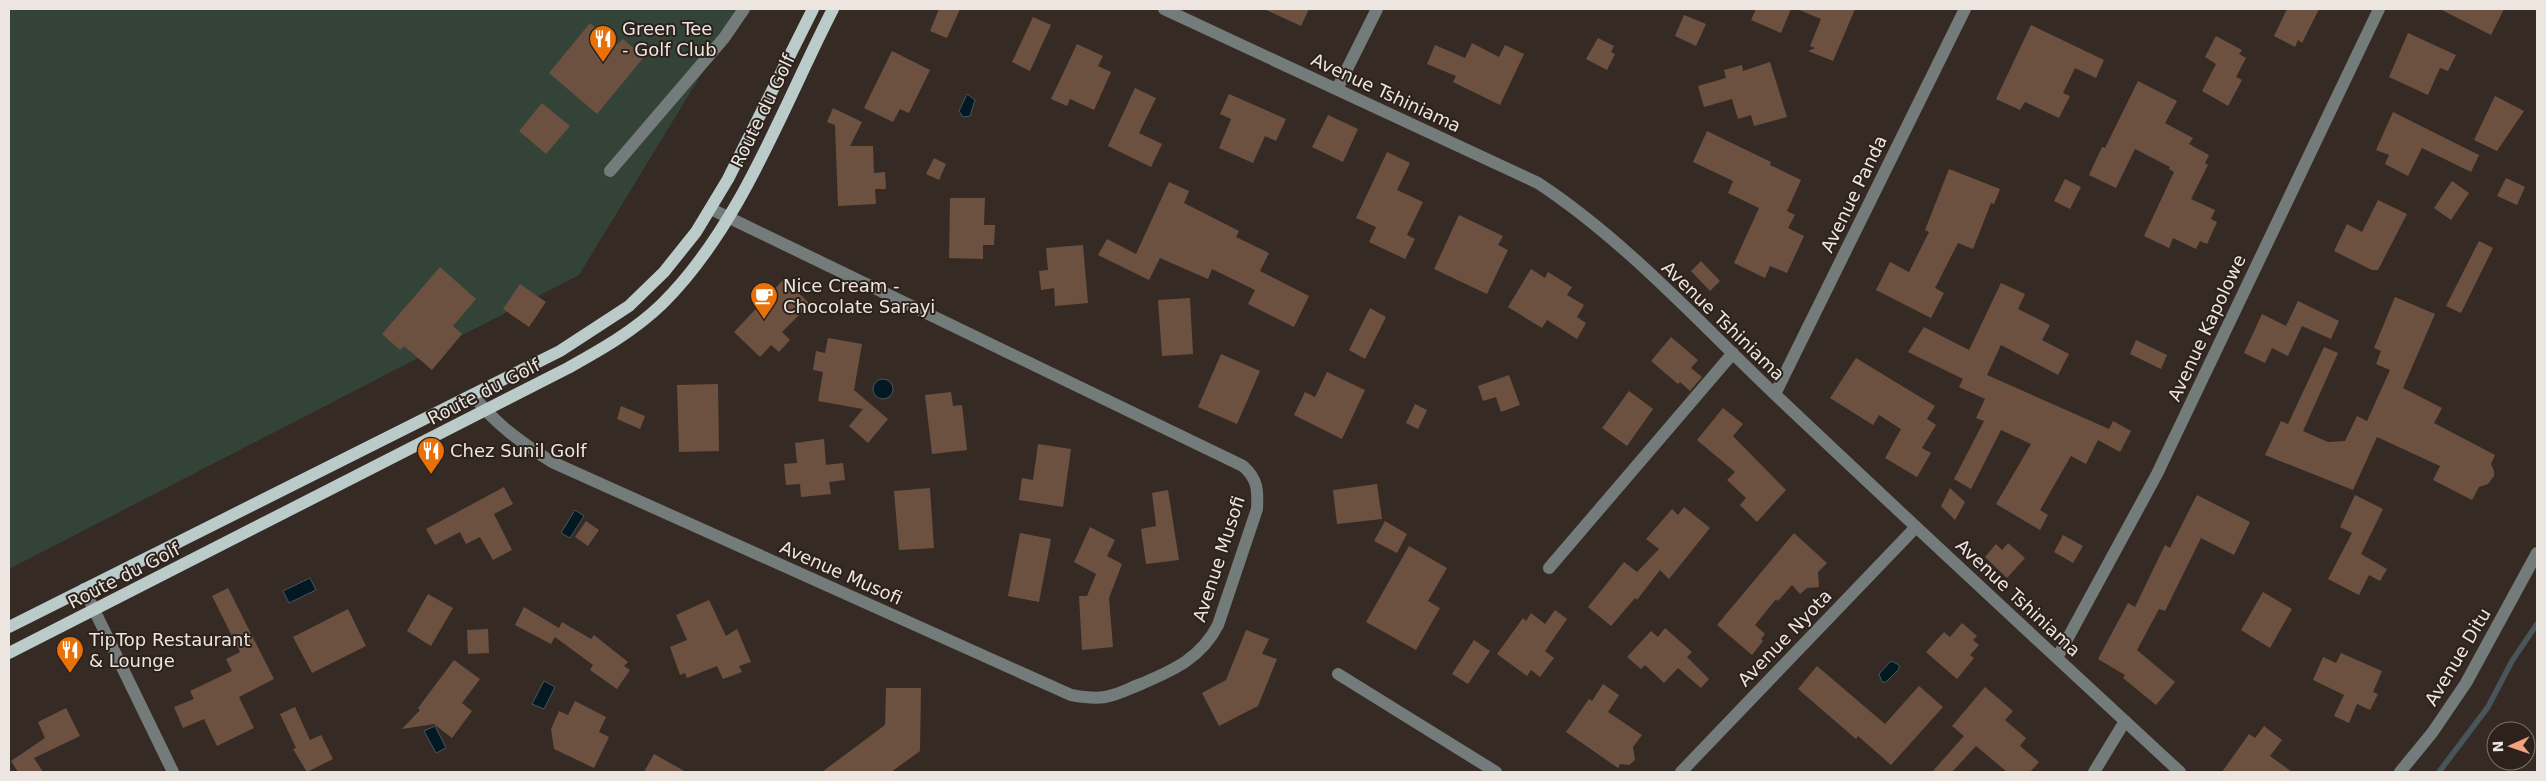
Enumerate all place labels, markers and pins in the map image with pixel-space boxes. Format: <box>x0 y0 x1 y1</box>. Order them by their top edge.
place label: Green Tee - Golf Club <box>622 18 717 60</box>
restaurant icon: Green Tee - Golf Club <box>588 24 618 63</box>
place label: Nice Cream - Chocolate Sarayi <box>783 275 935 317</box>
cafe icon: Nice Cream - Chocolate Sarayi <box>749 281 779 320</box>
restaurant icon: Chez Sunil Golf <box>416 436 446 475</box>
place label: Chez Sunil Golf <box>450 440 587 461</box>
place label: TipTop Restaurant & Lounge <box>88 629 251 671</box>
restaurant icon: TipTop Restaurant & Lounge <box>55 635 85 674</box>

